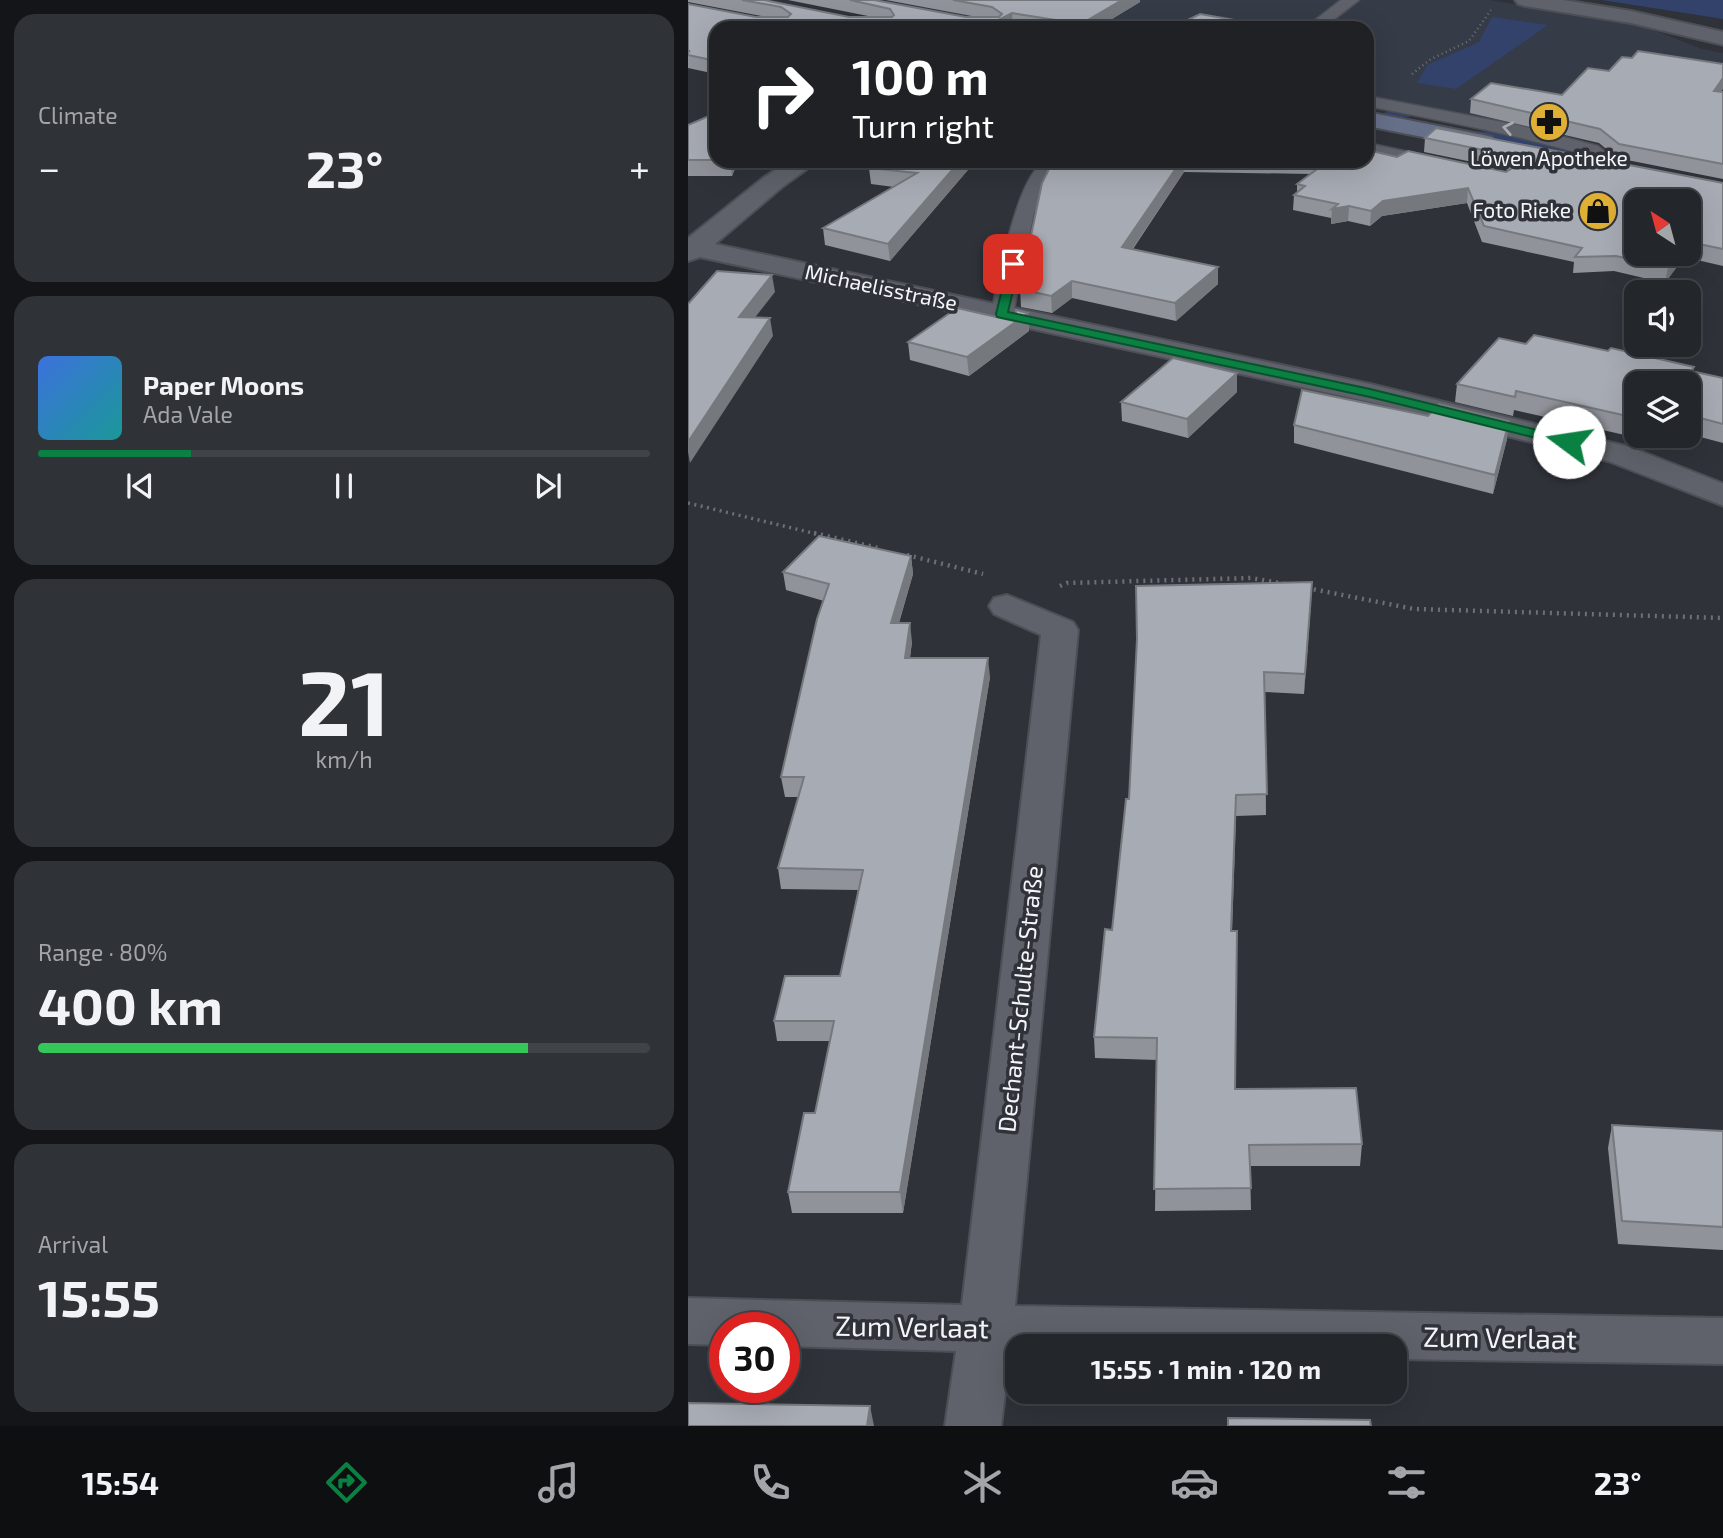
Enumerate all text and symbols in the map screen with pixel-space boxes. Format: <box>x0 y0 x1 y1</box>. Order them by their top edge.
text: 100 m <box>852 46 989 105</box>
icon: right <box>737 49 828 140</box>
text: Climate <box>38 101 118 129</box>
pharmacy icon: Löwen Apotheke <box>1528 101 1570 143</box>
text: Turn right <box>852 106 994 144</box>
one-way arrow <box>1502 121 1514 136</box>
text: 23° <box>306 136 383 198</box>
text: − <box>38 144 60 190</box>
text: + <box>629 144 650 190</box>
place label: Löwen Apotheke <box>1470 145 1628 170</box>
north arrow <box>1624 189 1701 266</box>
map controls <box>1624 189 1701 448</box>
shop icon: Foto Rieke <box>1577 190 1619 232</box>
place label: Foto Rieke <box>1472 197 1571 222</box>
pin <box>983 234 1043 294</box>
icon: arrive <box>994 245 1032 283</box>
street label: Michaelisstraße <box>803 258 960 315</box>
button: sound <box>1624 280 1701 357</box>
text: Paper Moons <box>143 369 304 400</box>
button: layers <box>1624 371 1701 448</box>
text: Ada Vale <box>143 400 233 428</box>
position arrow <box>1532 405 1606 479</box>
icon: previous <box>121 467 159 505</box>
icon: pause <box>325 467 363 505</box>
icon: next <box>529 467 567 505</box>
text: 21 <box>298 645 390 754</box>
text: km/h <box>315 745 373 773</box>
street label: Dechant-Schulte-Straße <box>991 864 1048 1134</box>
text: Range · 80% <box>38 938 167 966</box>
text: 400 km <box>38 973 223 1035</box>
text: Arrival <box>38 1230 108 1258</box>
text: 15:55 <box>38 1265 160 1327</box>
street label: Zum Verlaat <box>835 1308 989 1344</box>
speed limit sign: 30 <box>709 1312 800 1403</box>
street label: Zum Verlaat <box>1423 1319 1577 1355</box>
text: 15:55 · 1 min · 120 m <box>1091 1353 1321 1384</box>
icon: directions <box>322 1458 371 1507</box>
icon: music <box>534 1458 583 1507</box>
icon: phone <box>746 1458 795 1507</box>
icon: climate <box>958 1458 1007 1507</box>
icon: car <box>1170 1458 1219 1507</box>
icon: filters <box>1382 1458 1431 1507</box>
text: 15:54 <box>81 1463 159 1501</box>
text: 23° <box>1594 1463 1641 1501</box>

